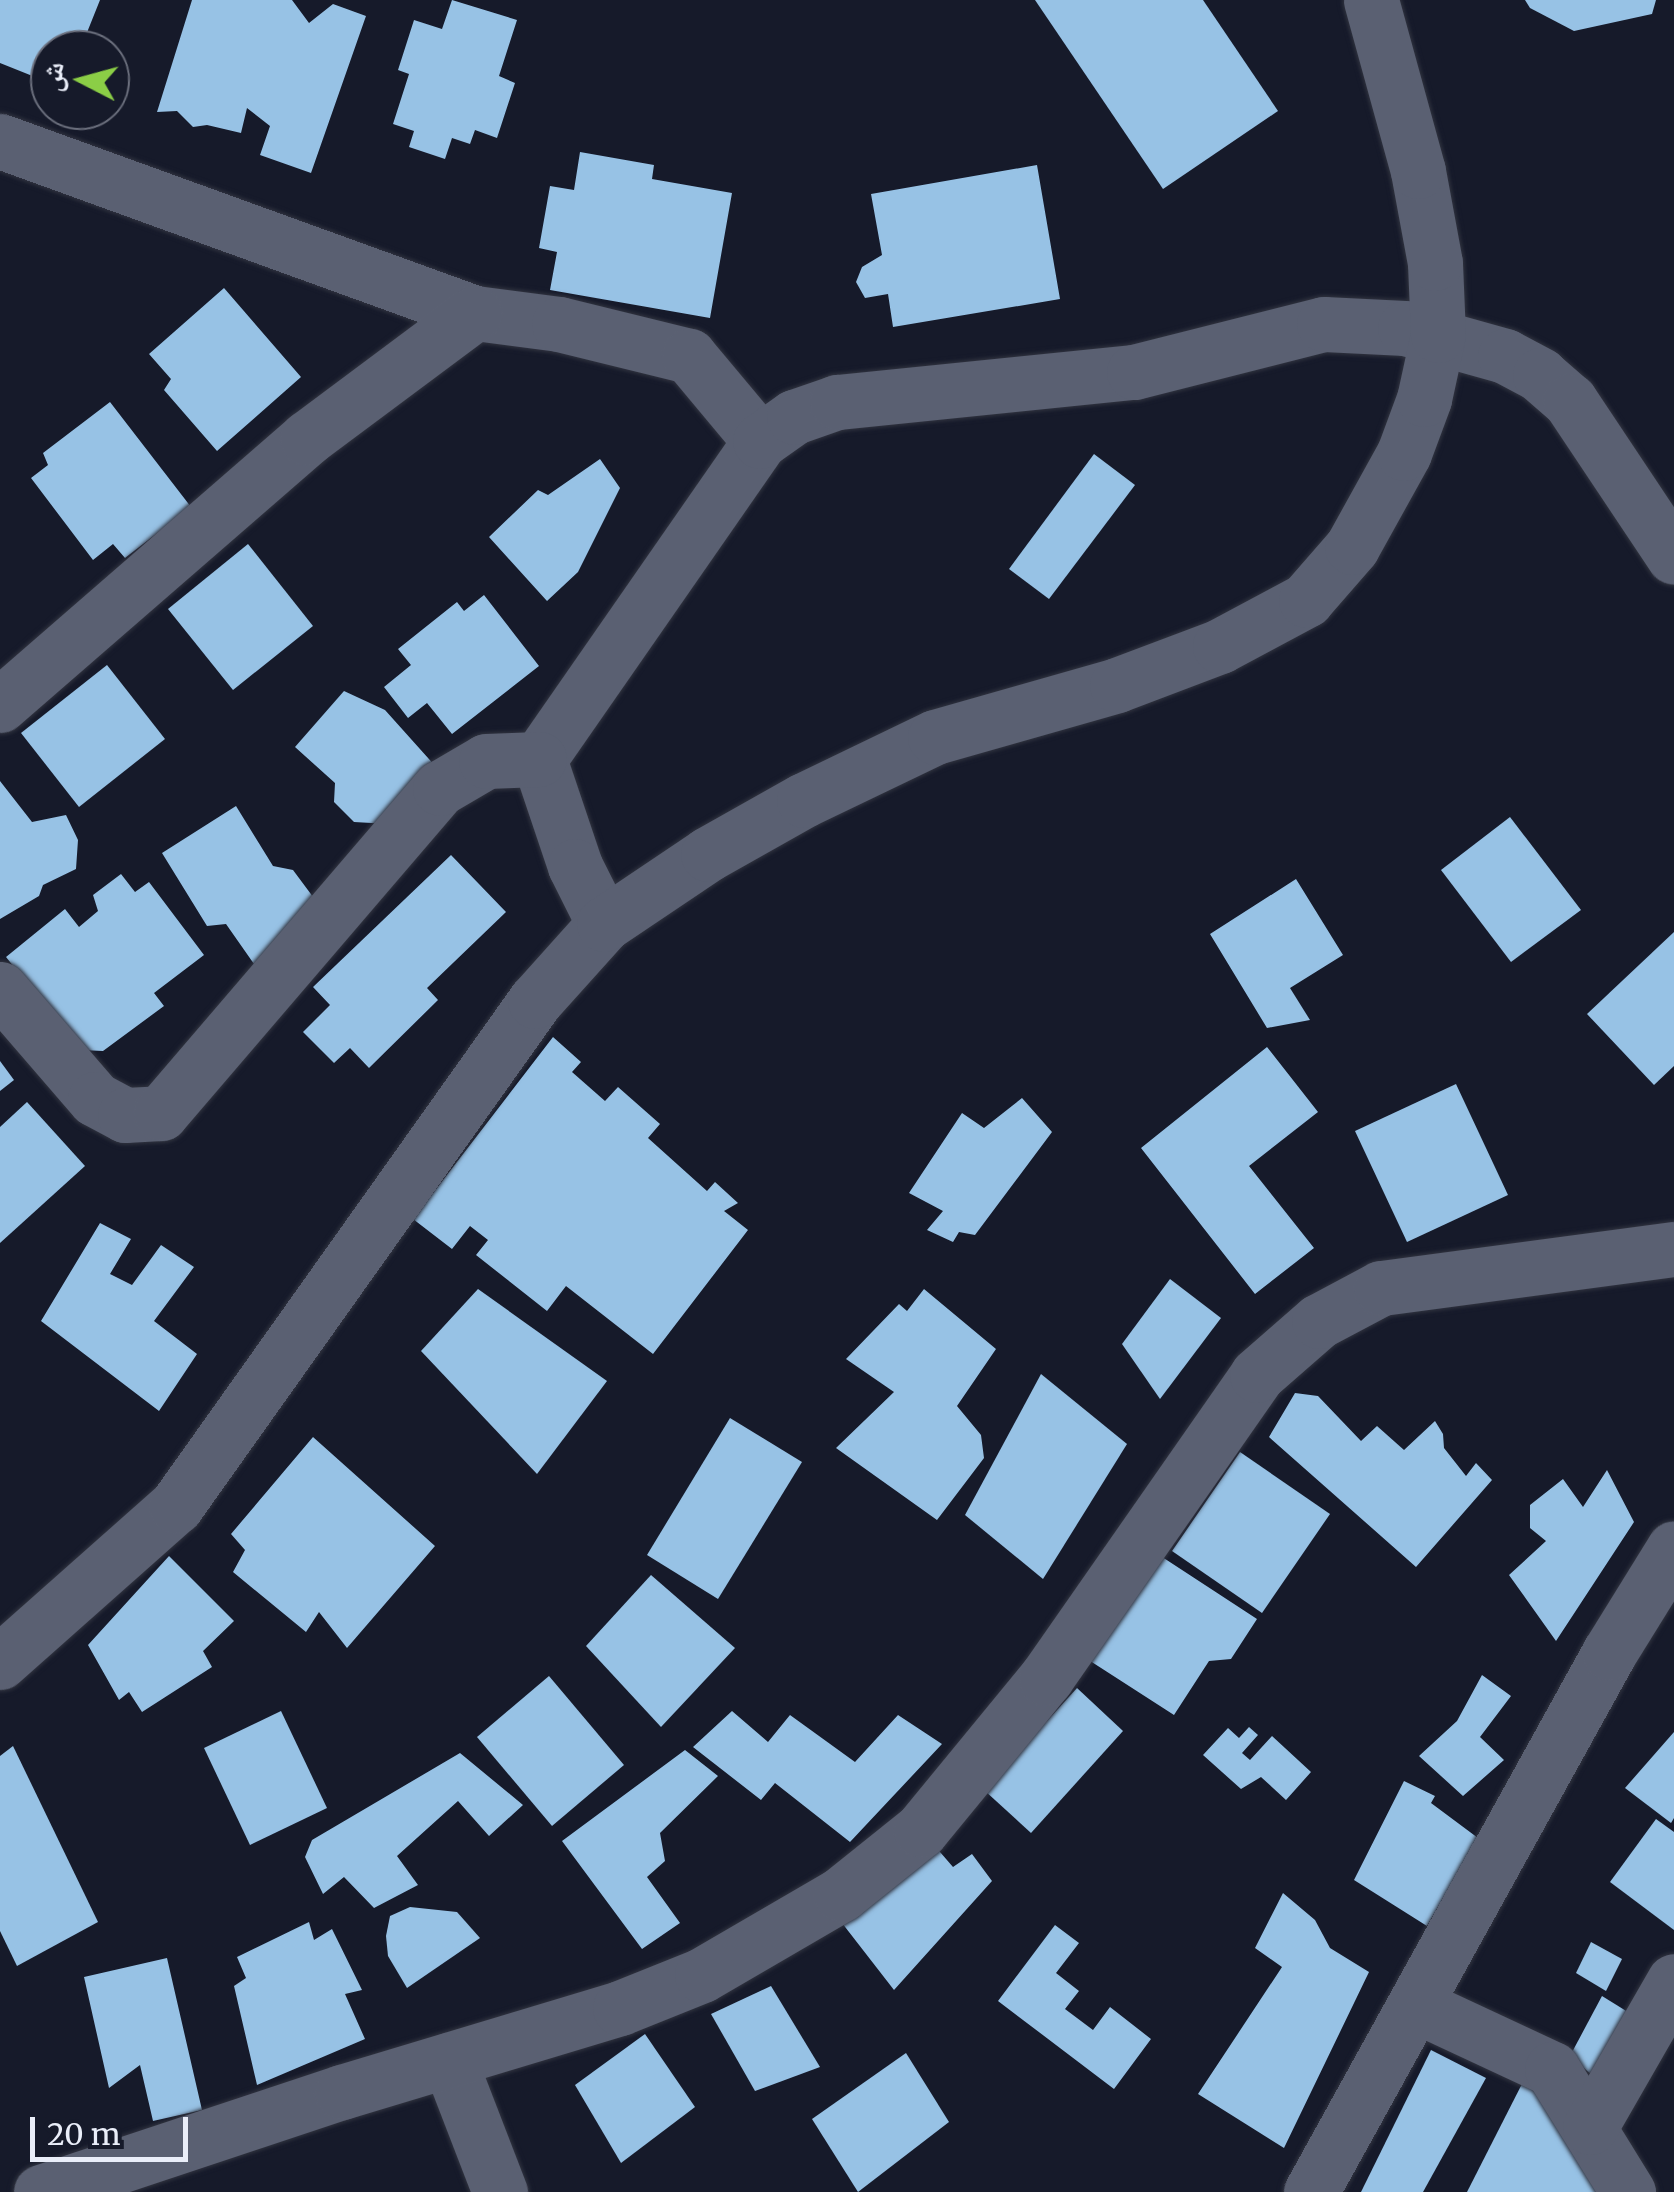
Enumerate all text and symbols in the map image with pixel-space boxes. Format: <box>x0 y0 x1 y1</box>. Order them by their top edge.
north arrow <box>30 30 130 130</box>
text: ش <box>33 60 72 94</box>
scale bar <box>35 2097 192 2159</box>
text: 20 m <box>47 2115 120 2153</box>

